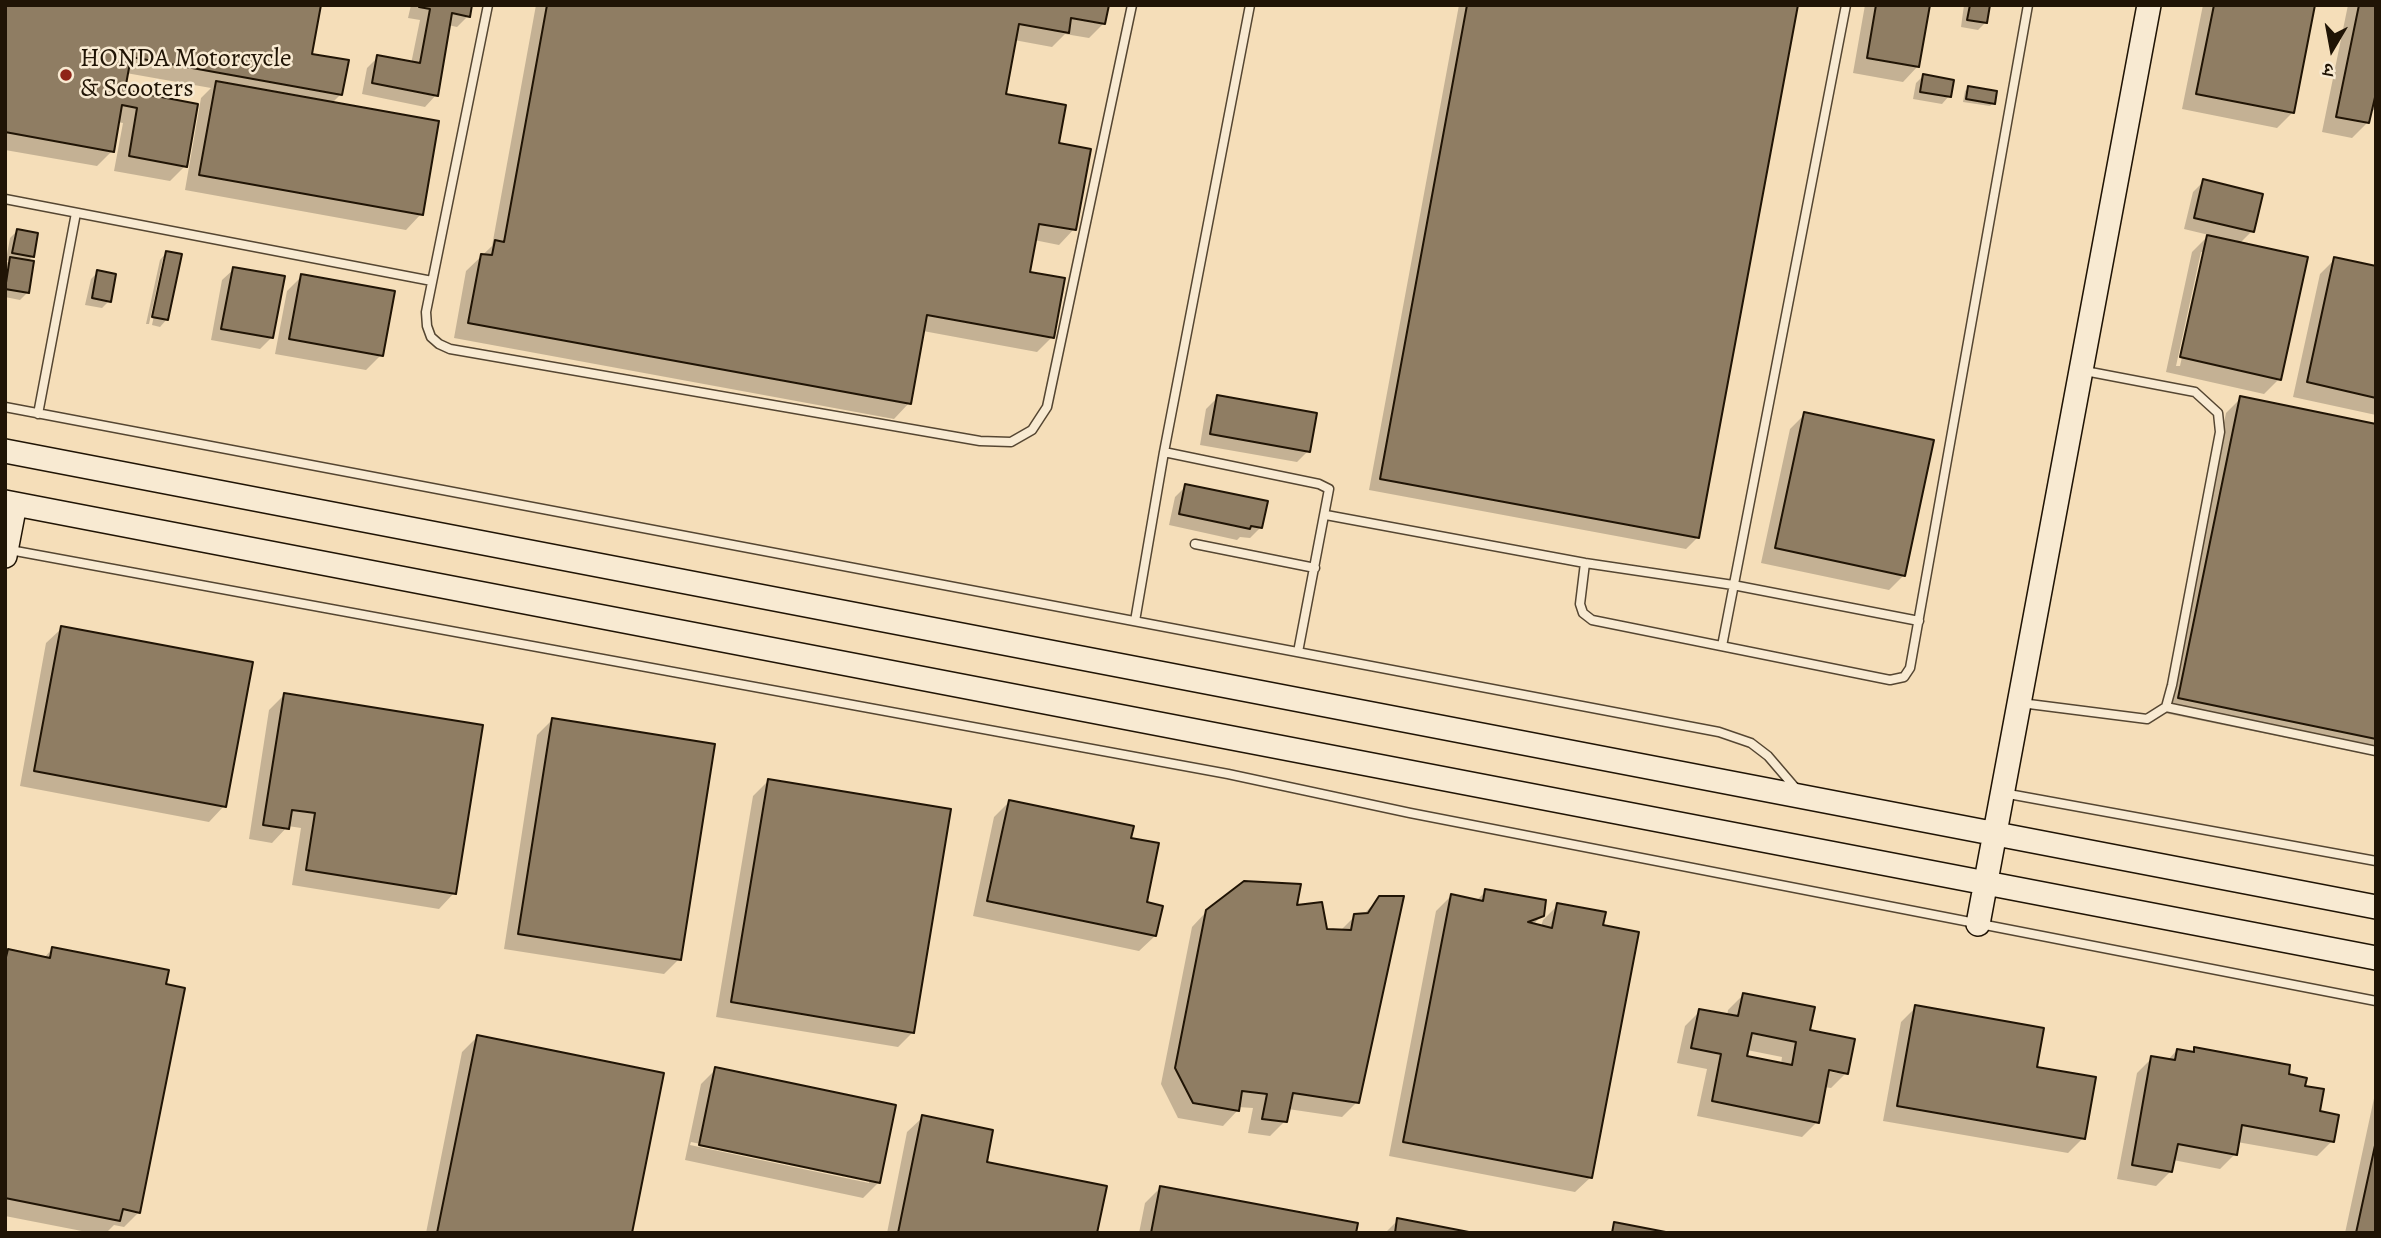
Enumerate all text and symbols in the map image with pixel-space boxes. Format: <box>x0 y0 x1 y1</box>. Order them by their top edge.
north arrow <box>2297 14 2367 84</box>
place label: HONDA Motorcycle & Scooters <box>80 44 292 106</box>
text: उ <box>2321 56 2335 83</box>
marker: HONDA Motorcycle & Scooters <box>58 67 74 83</box>

